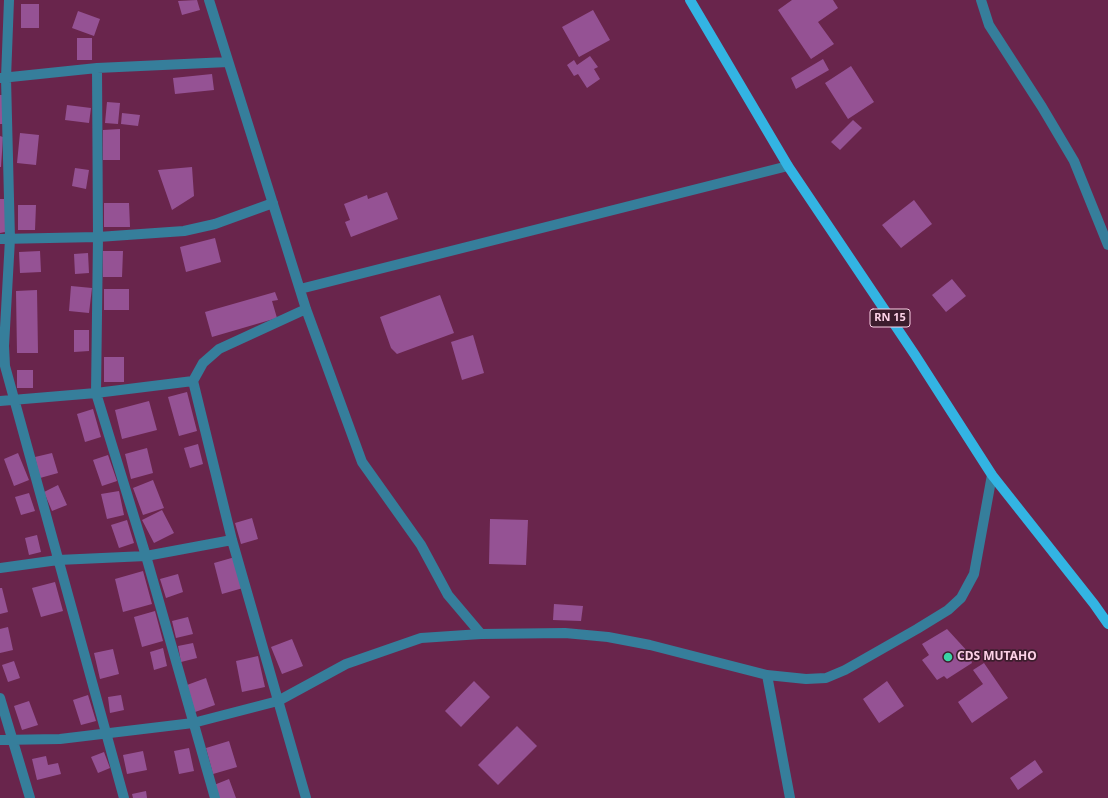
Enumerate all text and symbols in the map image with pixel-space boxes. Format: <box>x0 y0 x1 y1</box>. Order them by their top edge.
road number: RN 15 <box>870 309 910 327</box>
place label: CDS MUTAHO <box>957 650 1037 664</box>
marker: CDS MUTAHO <box>942 651 954 663</box>

